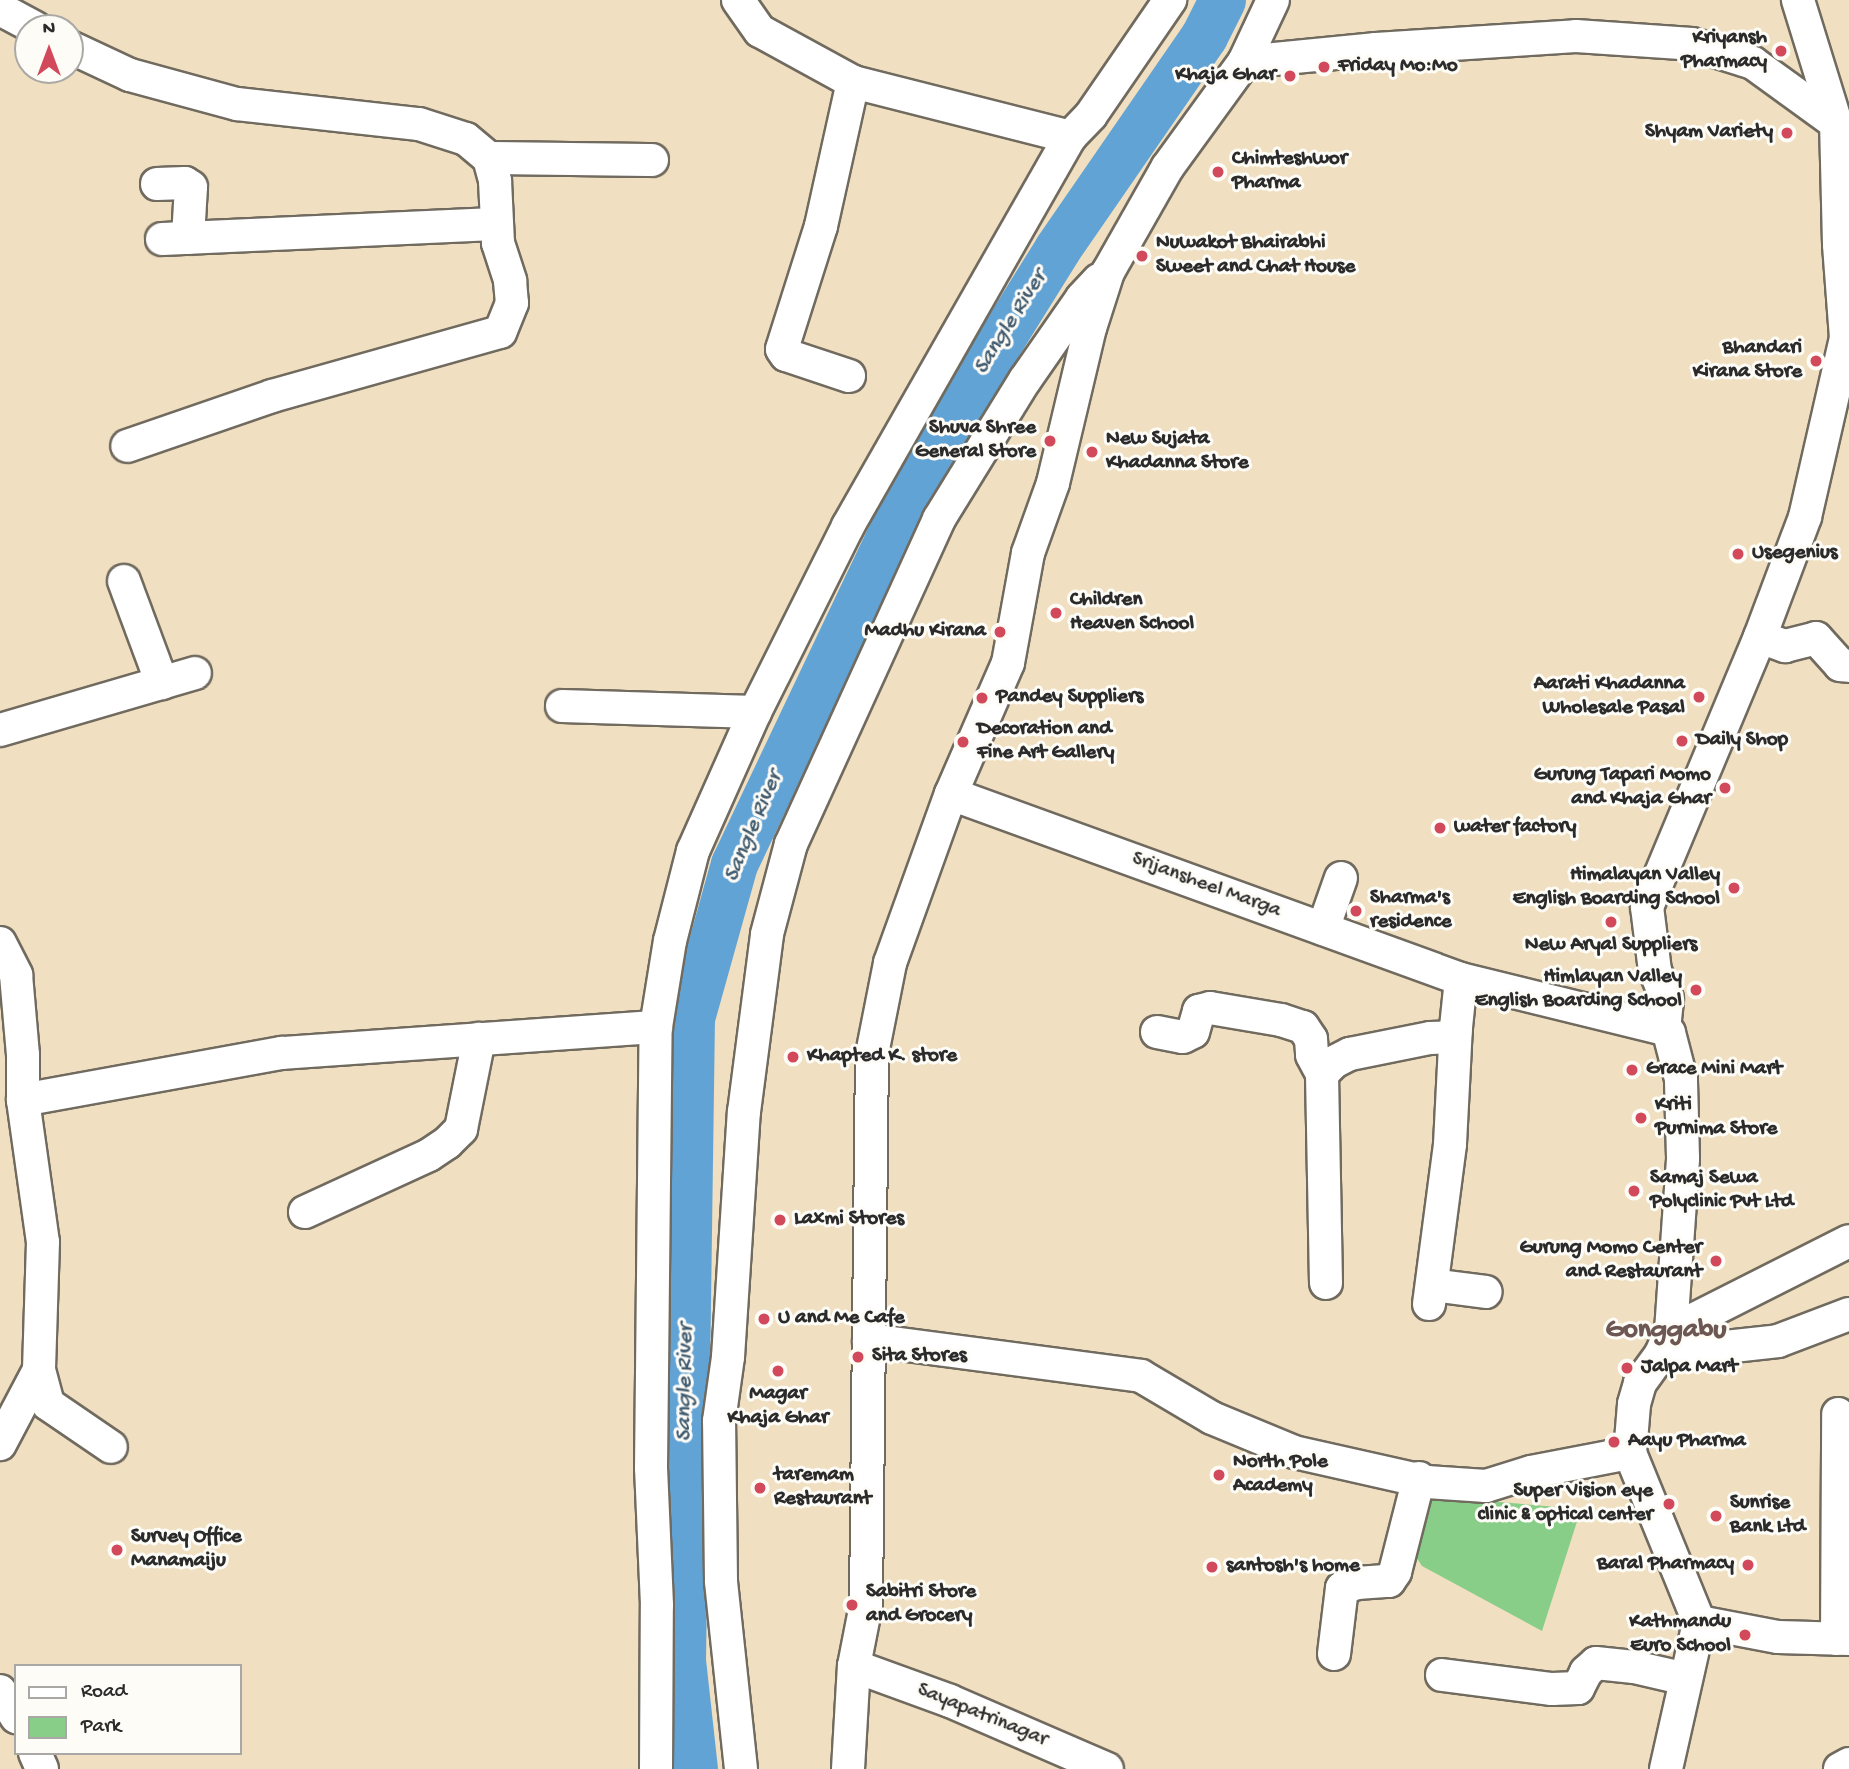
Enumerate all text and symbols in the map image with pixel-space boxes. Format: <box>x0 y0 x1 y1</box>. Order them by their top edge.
north arrow <box>14 14 84 84</box>
text: N <box>43 18 55 41</box>
place label: Kriyansh Pharmacy <box>1681 26 1767 76</box>
marker: Kriyansh Pharmacy <box>1773 43 1789 59</box>
place label: Friday Mo:Mo <box>1338 54 1458 80</box>
marker: Friday Mo:Mo <box>1316 59 1332 75</box>
place label: Khaja Ghar <box>1175 63 1276 89</box>
marker: Khaja Ghar <box>1282 68 1298 84</box>
place label: Shyam Variety <box>1645 120 1773 146</box>
marker: Shyam Variety <box>1779 125 1795 141</box>
place label: Chimteshwor Pharma <box>1232 147 1347 197</box>
marker: Chimteshwor Pharma <box>1210 164 1226 180</box>
place label: Nuwakot Bhairabhi Sweet and Chat House <box>1156 231 1355 281</box>
marker: Nuwakot Bhairabhi Sweet and Chat House <box>1134 248 1150 264</box>
water label: Sangle River <box>968 266 1054 380</box>
place label: Bhandari Kirana Store <box>1693 336 1802 386</box>
marker: Bhandari Kirana Store <box>1808 353 1824 369</box>
place label: Shuva Shree General Store <box>915 416 1036 466</box>
place label: New Sujata Khadanna Store <box>1106 427 1249 477</box>
marker: Shuva Shree General Store <box>1042 433 1058 449</box>
marker: New Sujata Khadanna Store <box>1084 444 1100 460</box>
place label: Usegenius <box>1752 541 1838 567</box>
marker: Usegenius <box>1730 546 1746 562</box>
place label: Children Heaven School <box>1070 588 1194 638</box>
marker: Children Heaven School <box>1048 605 1064 621</box>
place label: Madhu Kirana <box>865 619 986 645</box>
marker: Madhu Kirana <box>992 624 1008 640</box>
place label: Aarati Khadanna Wholesale Pasal <box>1534 672 1685 722</box>
place label: Pandey Suppliers <box>996 685 1143 711</box>
marker: Aarati Khadanna Wholesale Pasal <box>1691 689 1707 705</box>
marker: Pandey Suppliers <box>974 690 990 706</box>
place label: Decoration and Fine Art Gallery <box>977 717 1114 767</box>
place label: Daily Shop <box>1696 728 1788 754</box>
marker: Daily Shop <box>1674 733 1690 749</box>
marker: Decoration and Fine Art Gallery <box>955 734 971 750</box>
place label: Gurung Tapari Momo and Khaja Ghar <box>1534 763 1711 813</box>
water label: Sangle River <box>718 768 790 886</box>
marker: Gurung Tapari Momo and Khaja Ghar <box>1717 780 1733 796</box>
place label: water factory <box>1454 815 1576 841</box>
marker: water factory <box>1432 820 1448 836</box>
street label: Srijansheel Marga <box>1128 847 1284 925</box>
place label: Himalayan Valley English Boarding School <box>1513 863 1720 913</box>
marker: Himalayan Valley English Boarding School <box>1726 880 1742 896</box>
place label: Sharma's residence <box>1370 886 1452 936</box>
marker: Sharma's residence <box>1348 903 1364 919</box>
marker: New Aryal Suppliers <box>1603 914 1619 930</box>
place label: New Aryal Suppliers <box>1525 933 1697 959</box>
place label: Himlayan Valley English Boarding School <box>1475 965 1682 1015</box>
marker: Himlayan Valley English Boarding School <box>1688 982 1704 998</box>
place label: Khapted K. store <box>807 1044 957 1070</box>
marker: Khapted K. store <box>785 1049 801 1065</box>
place label: Grace Mini Mart <box>1646 1057 1782 1083</box>
marker: Grace Mini Mart <box>1624 1062 1640 1078</box>
place label: Kriti Purnima Store <box>1655 1093 1777 1143</box>
marker: Kriti Purnima Store <box>1633 1110 1649 1126</box>
place label: Samaj Sewa Polyclinic Pvt Ltd <box>1650 1166 1793 1216</box>
marker: Samaj Sewa Polyclinic Pvt Ltd <box>1624 1181 1644 1201</box>
place label: Laxmi Stores <box>794 1207 904 1233</box>
marker: Laxmi Stores <box>772 1212 788 1228</box>
place label: Gurung Momo Center and Restaurant <box>1519 1236 1702 1286</box>
marker: Gurung Momo Center and Restaurant <box>1708 1253 1724 1269</box>
place label: U and Me Cafe <box>778 1306 905 1332</box>
marker: U and Me Cafe <box>756 1311 772 1327</box>
district label: Gonggabu <box>1606 1314 1726 1348</box>
water label: Sangle River <box>671 1324 701 1442</box>
place label: Sita Stores <box>872 1344 967 1370</box>
marker: Sita Stores <box>850 1349 866 1365</box>
place label: Jalpa Mart <box>1641 1355 1738 1381</box>
marker: Jalpa Mart <box>1619 1360 1635 1376</box>
marker: Magar Khaja Ghar <box>770 1363 786 1379</box>
place label: Magar Khaja Ghar <box>728 1382 828 1432</box>
place label: Aayu Pharma <box>1628 1429 1746 1455</box>
marker: Aayu Pharma <box>1606 1434 1622 1450</box>
place label: North Pole Academy <box>1233 1450 1328 1500</box>
place label: taremam Restaurant <box>774 1463 871 1513</box>
marker: North Pole Academy <box>1211 1467 1227 1483</box>
place label: Super Vision eye clinic & optical center <box>1478 1479 1653 1529</box>
marker: taremam Restaurant <box>752 1480 768 1496</box>
place label: Sunrise Bank Ltd <box>1730 1491 1805 1541</box>
marker: Super Vision eye clinic & optical center <box>1659 1494 1679 1514</box>
marker: Sunrise Bank Ltd <box>1708 1508 1724 1524</box>
place label: Survey Office Manamaiju <box>131 1525 241 1575</box>
marker: Survey Office Manamaiju <box>109 1542 125 1558</box>
place label: Baral Pharmacy <box>1597 1552 1734 1578</box>
place label: santosh's home <box>1226 1554 1360 1580</box>
marker: Baral Pharmacy <box>1740 1557 1756 1573</box>
marker: santosh's home <box>1204 1559 1220 1575</box>
place label: Sabitri Store and Grocery <box>866 1580 976 1630</box>
marker: Sabitri Store and Grocery <box>844 1597 860 1613</box>
place label: Kathmandu Euro School <box>1629 1610 1731 1660</box>
marker: Kathmandu Euro School <box>1737 1627 1753 1643</box>
legend <box>14 1664 242 1755</box>
street label: Sayapatrinagar <box>913 1678 1051 1754</box>
text: Road <box>81 1680 127 1705</box>
text: Park <box>81 1715 121 1740</box>

